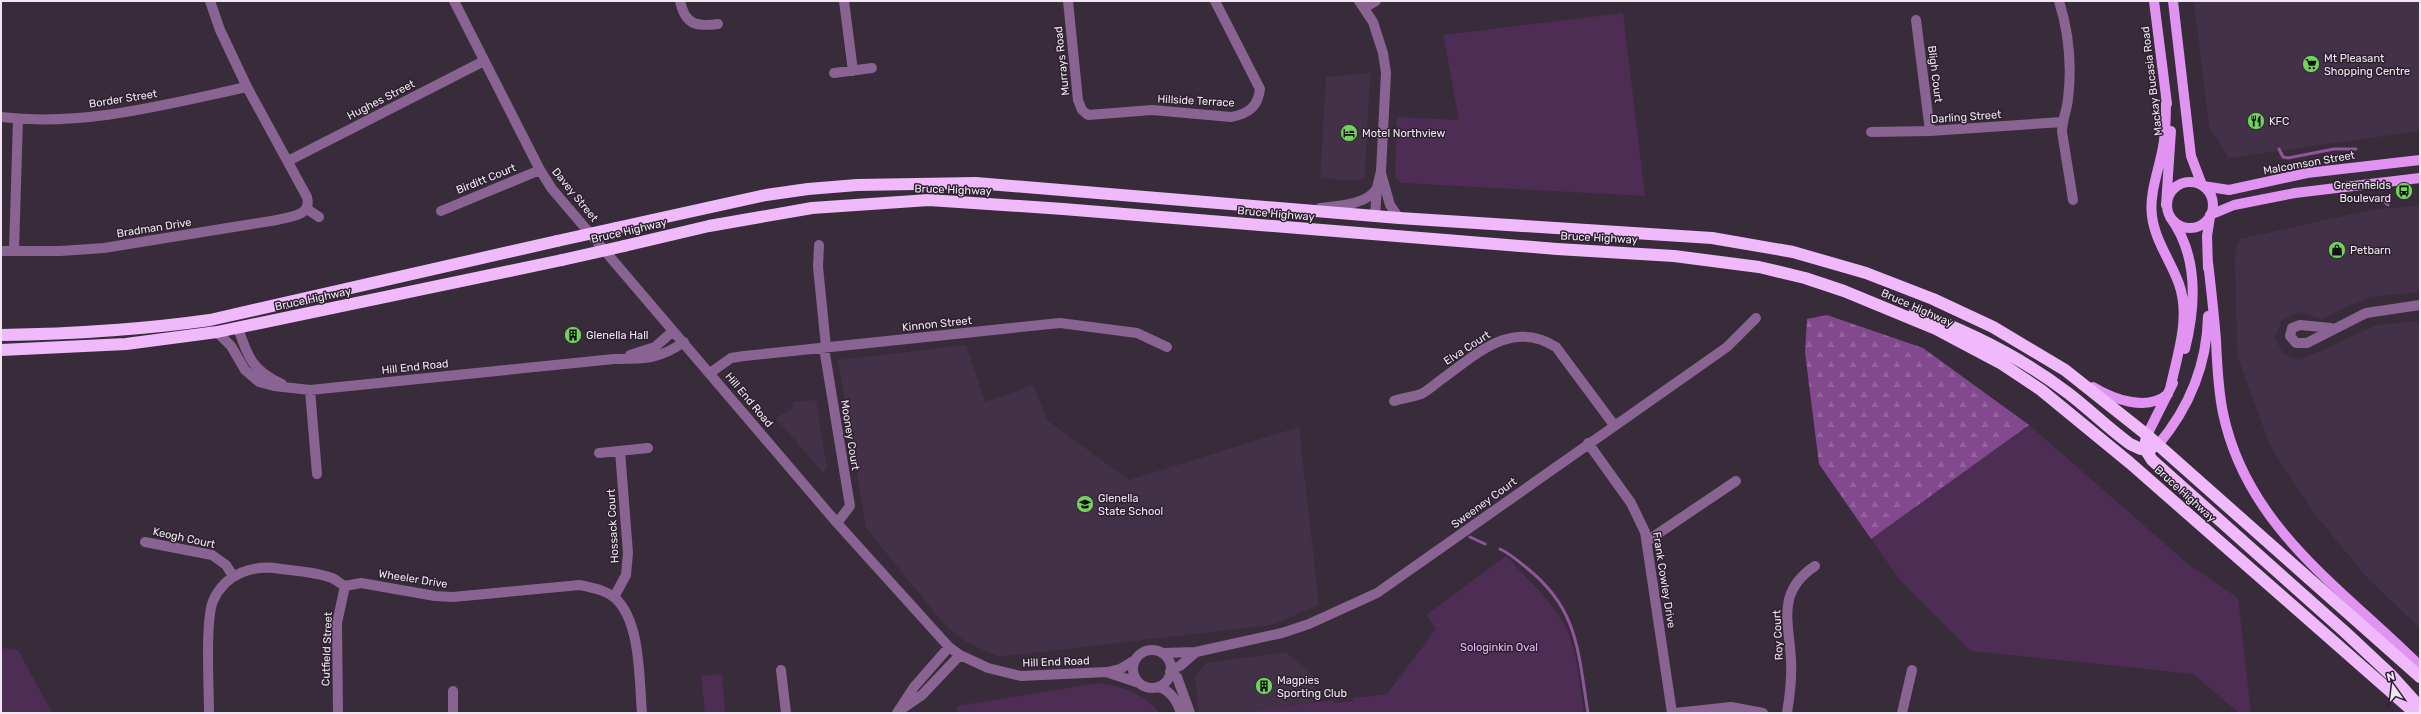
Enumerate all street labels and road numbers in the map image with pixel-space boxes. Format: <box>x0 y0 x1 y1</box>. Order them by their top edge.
street label: Murrays Road <box>1052 26 1072 96</box>
street label: Mackay Bucasia Road <box>2139 26 2165 136</box>
street label: Bligh Court <box>1925 45 1945 104</box>
street label: Hughes Street <box>345 77 418 123</box>
street label: Border Street <box>88 87 159 111</box>
street label: Hillside Terrace <box>1157 92 1235 110</box>
street label: Darling Street <box>1930 108 2003 126</box>
street label: Malcomson Street <box>2262 148 2356 177</box>
street label: Birditt Court <box>454 161 518 197</box>
street label: Davey Street <box>549 165 601 225</box>
street label: Bruce Highway <box>914 182 992 198</box>
street label: Bruce Highway <box>1237 204 1315 224</box>
street label: Bradman Drive <box>116 216 192 240</box>
street label: Bruce Highway <box>590 216 668 246</box>
street label: Bruce Highway <box>1560 229 1638 247</box>
street label: Bruce Highway <box>274 285 352 313</box>
street label: Bruce Highway <box>1879 286 1955 330</box>
street label: Kinnon Street <box>901 314 973 334</box>
street label: Elva Court <box>1441 328 1493 368</box>
street label: Hill End Road <box>381 357 449 377</box>
street label: Hill End Road <box>722 370 776 430</box>
street label: Mooney Court <box>838 399 862 472</box>
street label: Bruce Highway <box>2152 463 2218 525</box>
street label: Sweeney Court <box>1449 475 1520 531</box>
street label: Hossack Court <box>605 488 621 564</box>
street label: Keogh Court <box>152 525 217 551</box>
street label: Frank Cowley Drive <box>1650 531 1678 629</box>
street label: Wheeler Drive <box>378 567 448 591</box>
street label: Roy Court <box>1770 609 1786 661</box>
street label: Cutfield Street <box>319 611 335 686</box>
street label: Hill End Road <box>1022 654 1090 670</box>

